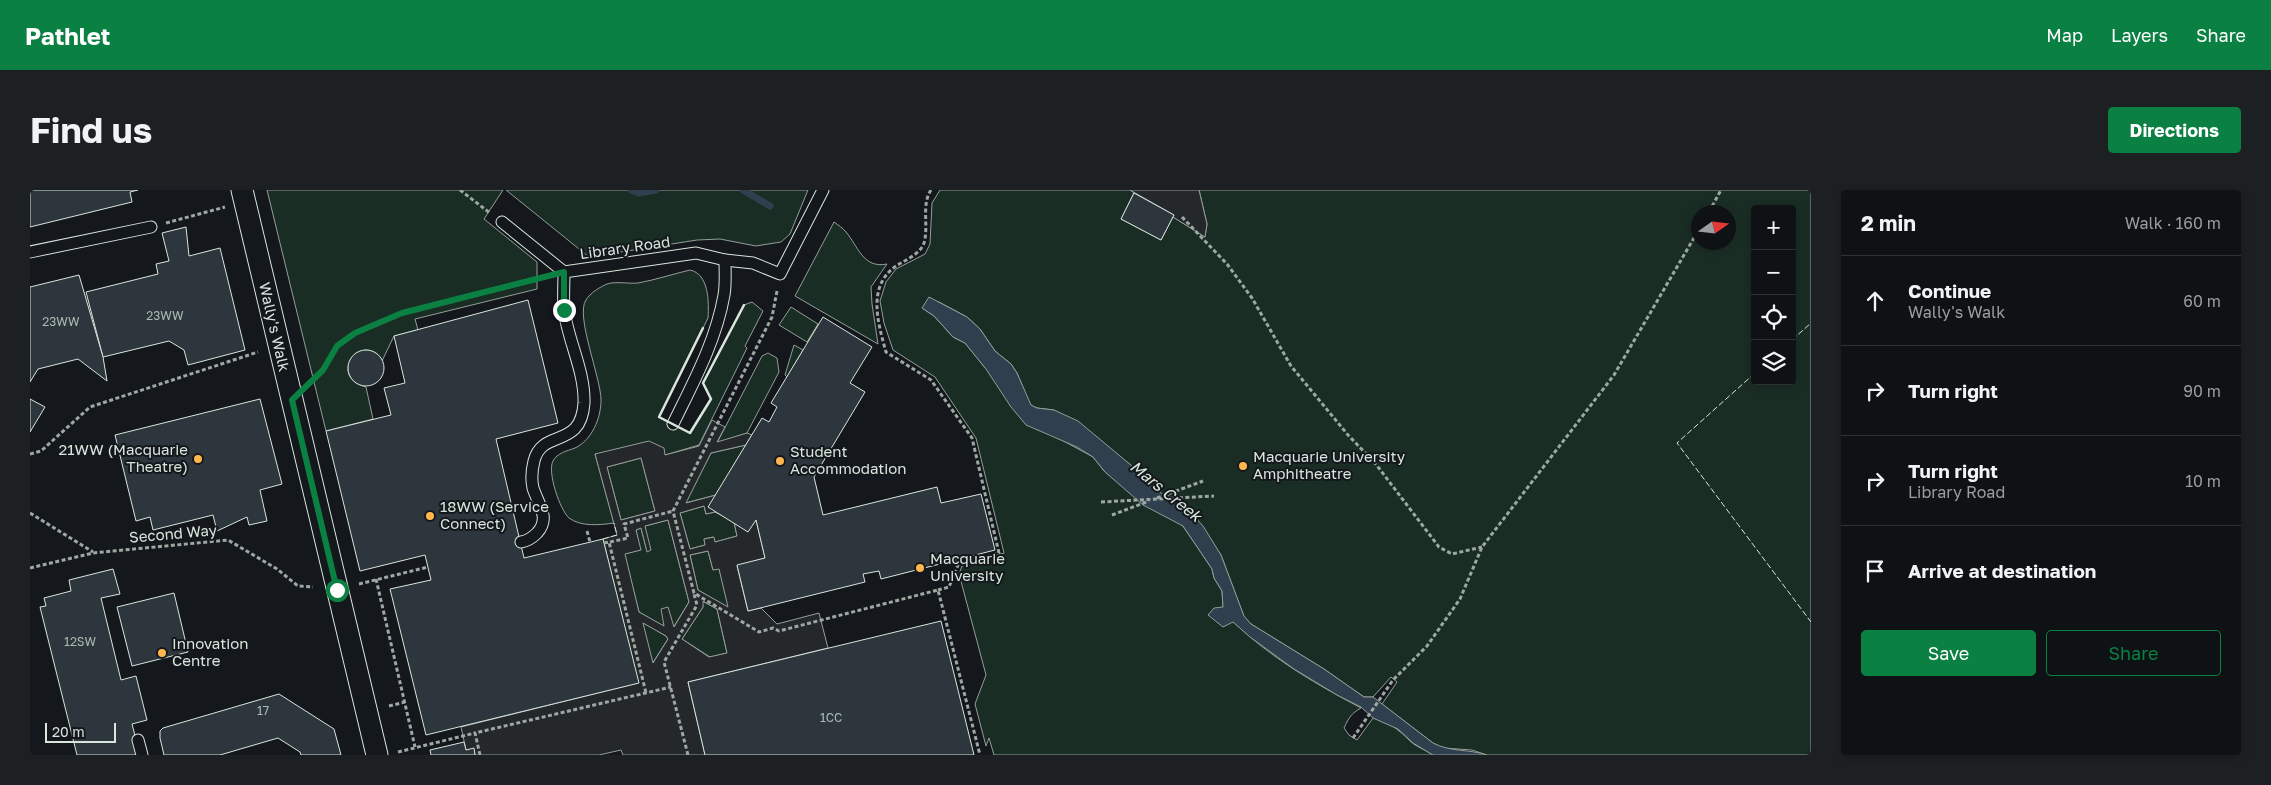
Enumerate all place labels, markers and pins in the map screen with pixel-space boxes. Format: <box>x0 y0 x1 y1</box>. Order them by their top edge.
place label: 21WW (Macquarie Theatre) <box>59 440 188 475</box>
place label: Student Accommodation <box>790 442 907 477</box>
place label: Macquarie University Amphitheatre <box>1253 447 1406 482</box>
marker: 21WW (Macquarie Theatre) <box>192 453 204 465</box>
marker: Student Accommodation <box>774 455 786 467</box>
marker: Macquarie University Amphitheatre <box>1237 460 1249 472</box>
place label: 18WW (Service Connect) <box>440 497 549 532</box>
marker: 18WW (Service Connect) <box>424 510 436 522</box>
place label: Macquarie University <box>930 549 1005 584</box>
marker: Macquarie University <box>914 562 926 574</box>
place label: Innovation Centre <box>172 634 248 669</box>
marker: Innovation Centre <box>156 647 168 659</box>

